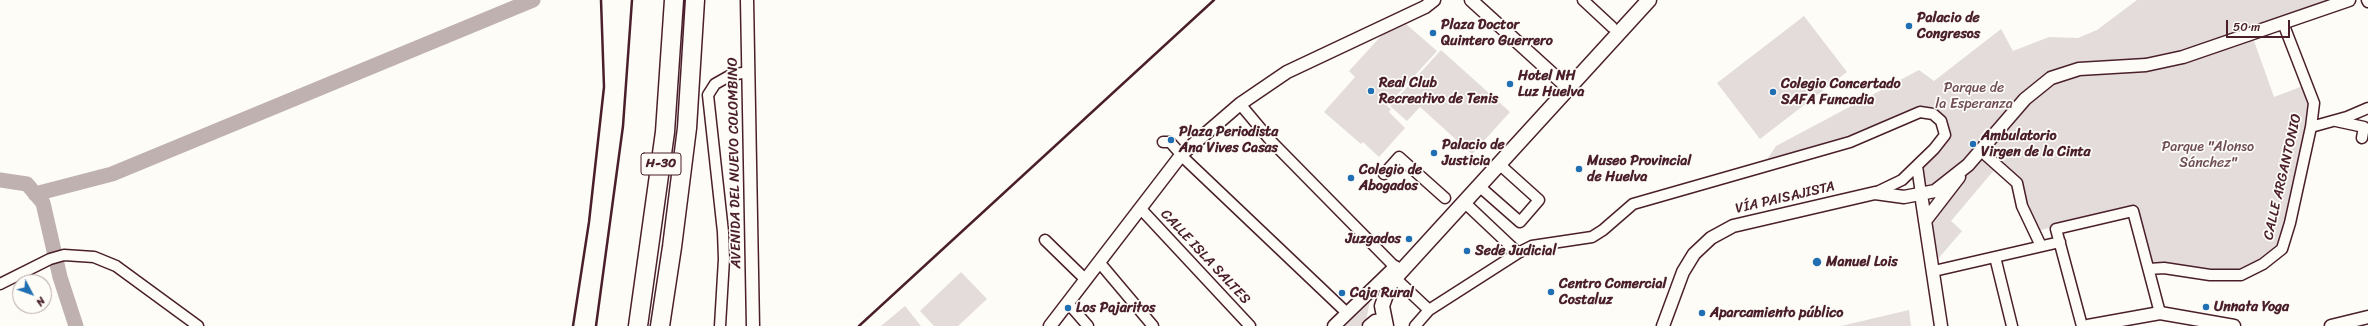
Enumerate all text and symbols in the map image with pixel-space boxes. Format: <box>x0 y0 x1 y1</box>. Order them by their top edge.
place label: Palacio de Congresos <box>1917 10 1980 42</box>
scale bar <box>2228 12 2292 38</box>
text: 50 m <box>2233 16 2260 38</box>
place label: Plaza Doctor Quintero Guerrero <box>1441 17 1553 50</box>
marker: Palacio de Congresos <box>1904 21 1914 31</box>
marker: Plaza Doctor Quintero Guerrero <box>1428 28 1438 38</box>
street label: AVENIDA DEL NUEVO COLOMBINO <box>725 57 745 269</box>
place label: Hotel NH Luz Huelva <box>1518 68 1584 100</box>
place label: Real Club Recreativo de Tenis <box>1379 75 1498 108</box>
place label: Colegio Concertado SAFA Funcadia <box>1781 76 1901 108</box>
marker: Hotel NH Luz Huelva <box>1505 79 1515 89</box>
park label: Parque de la Esperanza <box>1935 80 2013 112</box>
marker: Real Club Recreativo de Tenis <box>1366 86 1376 96</box>
marker: Colegio Concertado SAFA Funcadia <box>1768 87 1778 97</box>
street label: CALLE ARGANTONIO <box>2260 112 2306 242</box>
place label: Plaza Periodista Ana Vives Casas <box>1179 124 1278 156</box>
place label: Ambulatorio Virgen de la Cinta <box>1981 128 2091 160</box>
marker: Plaza Periodista Ana Vives Casas <box>1166 135 1176 145</box>
place label: Palacio de Justicia <box>1442 137 1505 170</box>
marker: Ambulatorio Virgen de la Cinta <box>1968 139 1978 149</box>
park label: Parque "Alonso Sánchez" <box>2162 139 2254 172</box>
marker: Palacio de Justicia <box>1429 148 1439 158</box>
road number: H-30 <box>641 153 681 175</box>
place label: Museo Provincial de Huelva <box>1587 153 1691 186</box>
place label: Colegio de Abogados <box>1359 162 1422 194</box>
marker: Museo Provincial de Huelva <box>1574 164 1584 174</box>
marker: Colegio de Abogados <box>1346 173 1356 183</box>
street label: VÍA PAISAJISTA <box>1734 178 1836 218</box>
street label: CALLE ISLA SALTES <box>1157 206 1253 308</box>
place label: Juzgados <box>1345 231 1401 247</box>
marker: Juzgados <box>1404 234 1414 244</box>
place label: Sede Judicial <box>1475 243 1556 259</box>
marker: Sede Judicial <box>1462 246 1472 256</box>
place label: Manuel Lois <box>1826 254 1898 270</box>
marker: Manuel Lois <box>1811 256 1823 268</box>
north arrow <box>12 274 52 314</box>
place label: Centro Comercial Costaluz <box>1559 276 1666 308</box>
place label: Caja Rural <box>1350 285 1414 301</box>
marker: Centro Comercial Costaluz <box>1546 287 1556 297</box>
marker: Caja Rural <box>1337 288 1347 298</box>
text: N <box>31 292 50 311</box>
place label: Unnata Yoga <box>2214 299 2289 315</box>
place label: Los Pajaritos <box>1076 300 1156 316</box>
marker: Unnata Yoga <box>2201 302 2211 312</box>
marker: Los Pajaritos <box>1063 303 1073 313</box>
place label: Aparcamiento público <box>1710 305 1843 321</box>
marker: Aparcamiento público <box>1697 308 1707 318</box>

